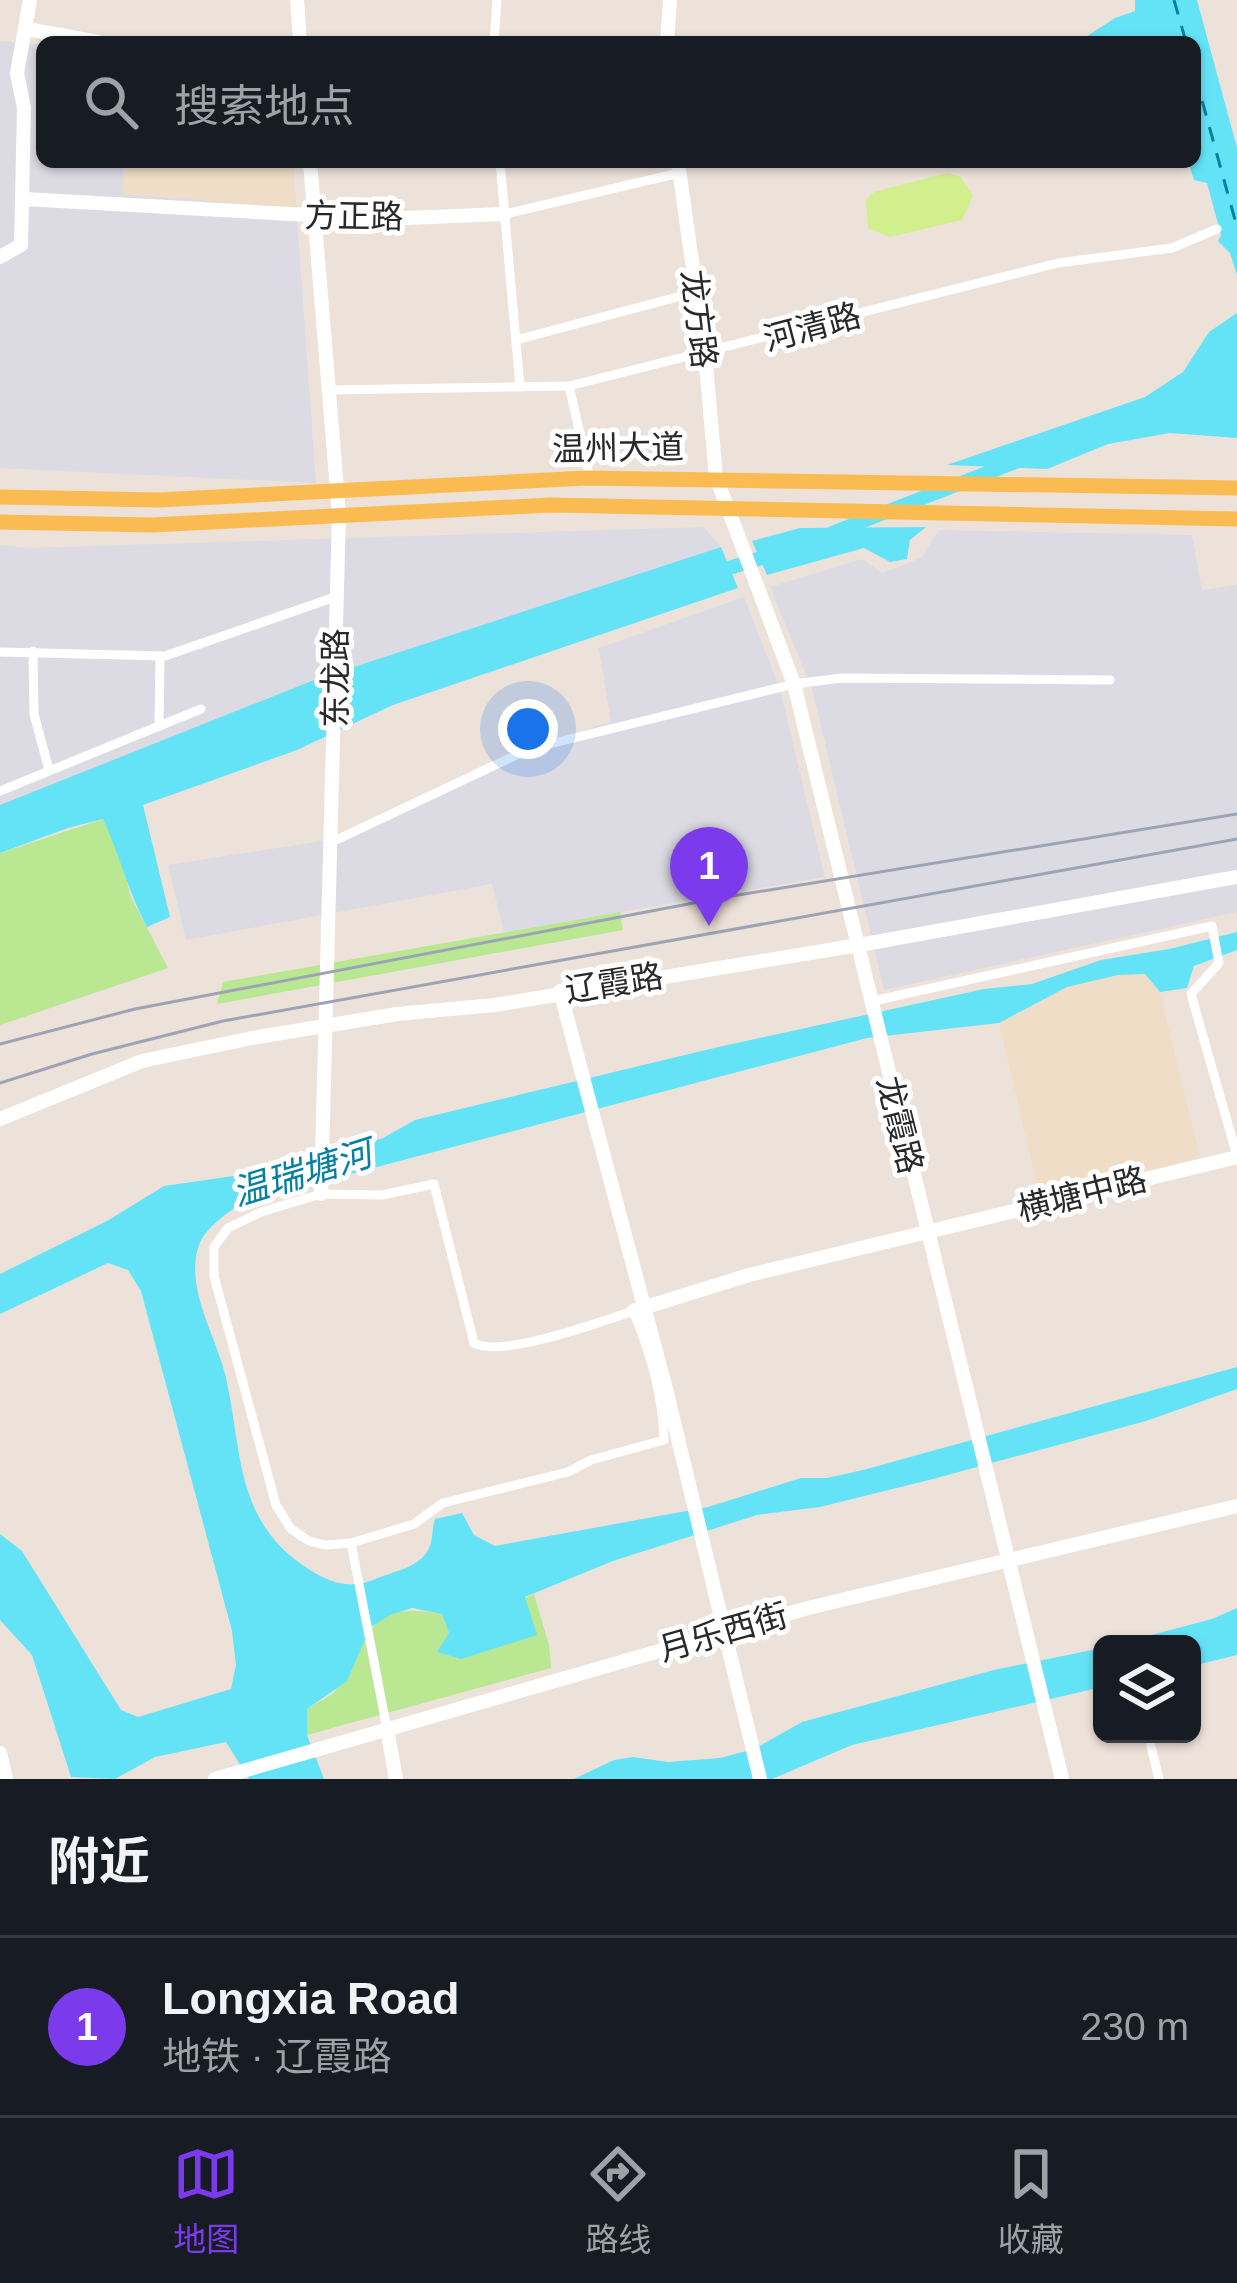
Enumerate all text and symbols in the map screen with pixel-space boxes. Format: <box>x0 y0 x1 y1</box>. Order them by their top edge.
search box <box>36 36 1201 168</box>
icon: search <box>78 69 144 135</box>
text: 搜索地点 <box>174 81 354 132</box>
street label: 方正路 <box>304 197 404 235</box>
street label: 龙方路 <box>675 268 723 370</box>
street label: 河清路 <box>759 296 865 358</box>
street label: 温州大道 <box>552 428 684 468</box>
street label: 东龙路 <box>317 629 354 728</box>
your location <box>498 699 558 759</box>
pin: 1 <box>670 827 748 926</box>
street label: 辽霞路 <box>562 957 666 1009</box>
street label: 龙霞路 <box>870 1072 930 1178</box>
water label: 温瑞塘河 <box>227 1131 383 1214</box>
street label: 横塘中路 <box>1013 1160 1151 1228</box>
street label: 月乐西街 <box>654 1596 792 1668</box>
map controls <box>1093 1635 1201 1743</box>
button: layers <box>1093 1635 1201 1743</box>
text: 附近 <box>48 1833 150 1890</box>
text: Longxia Road <box>162 1973 460 2024</box>
text: 1 <box>76 2005 98 2048</box>
text: 230 m <box>1081 2005 1189 2048</box>
text: 地铁 · 辽霞路 <box>162 2035 392 2078</box>
tab: 地图 <box>173 2141 239 2261</box>
tab: 路线 <box>585 2141 651 2261</box>
tab: 收藏 <box>998 2141 1064 2261</box>

